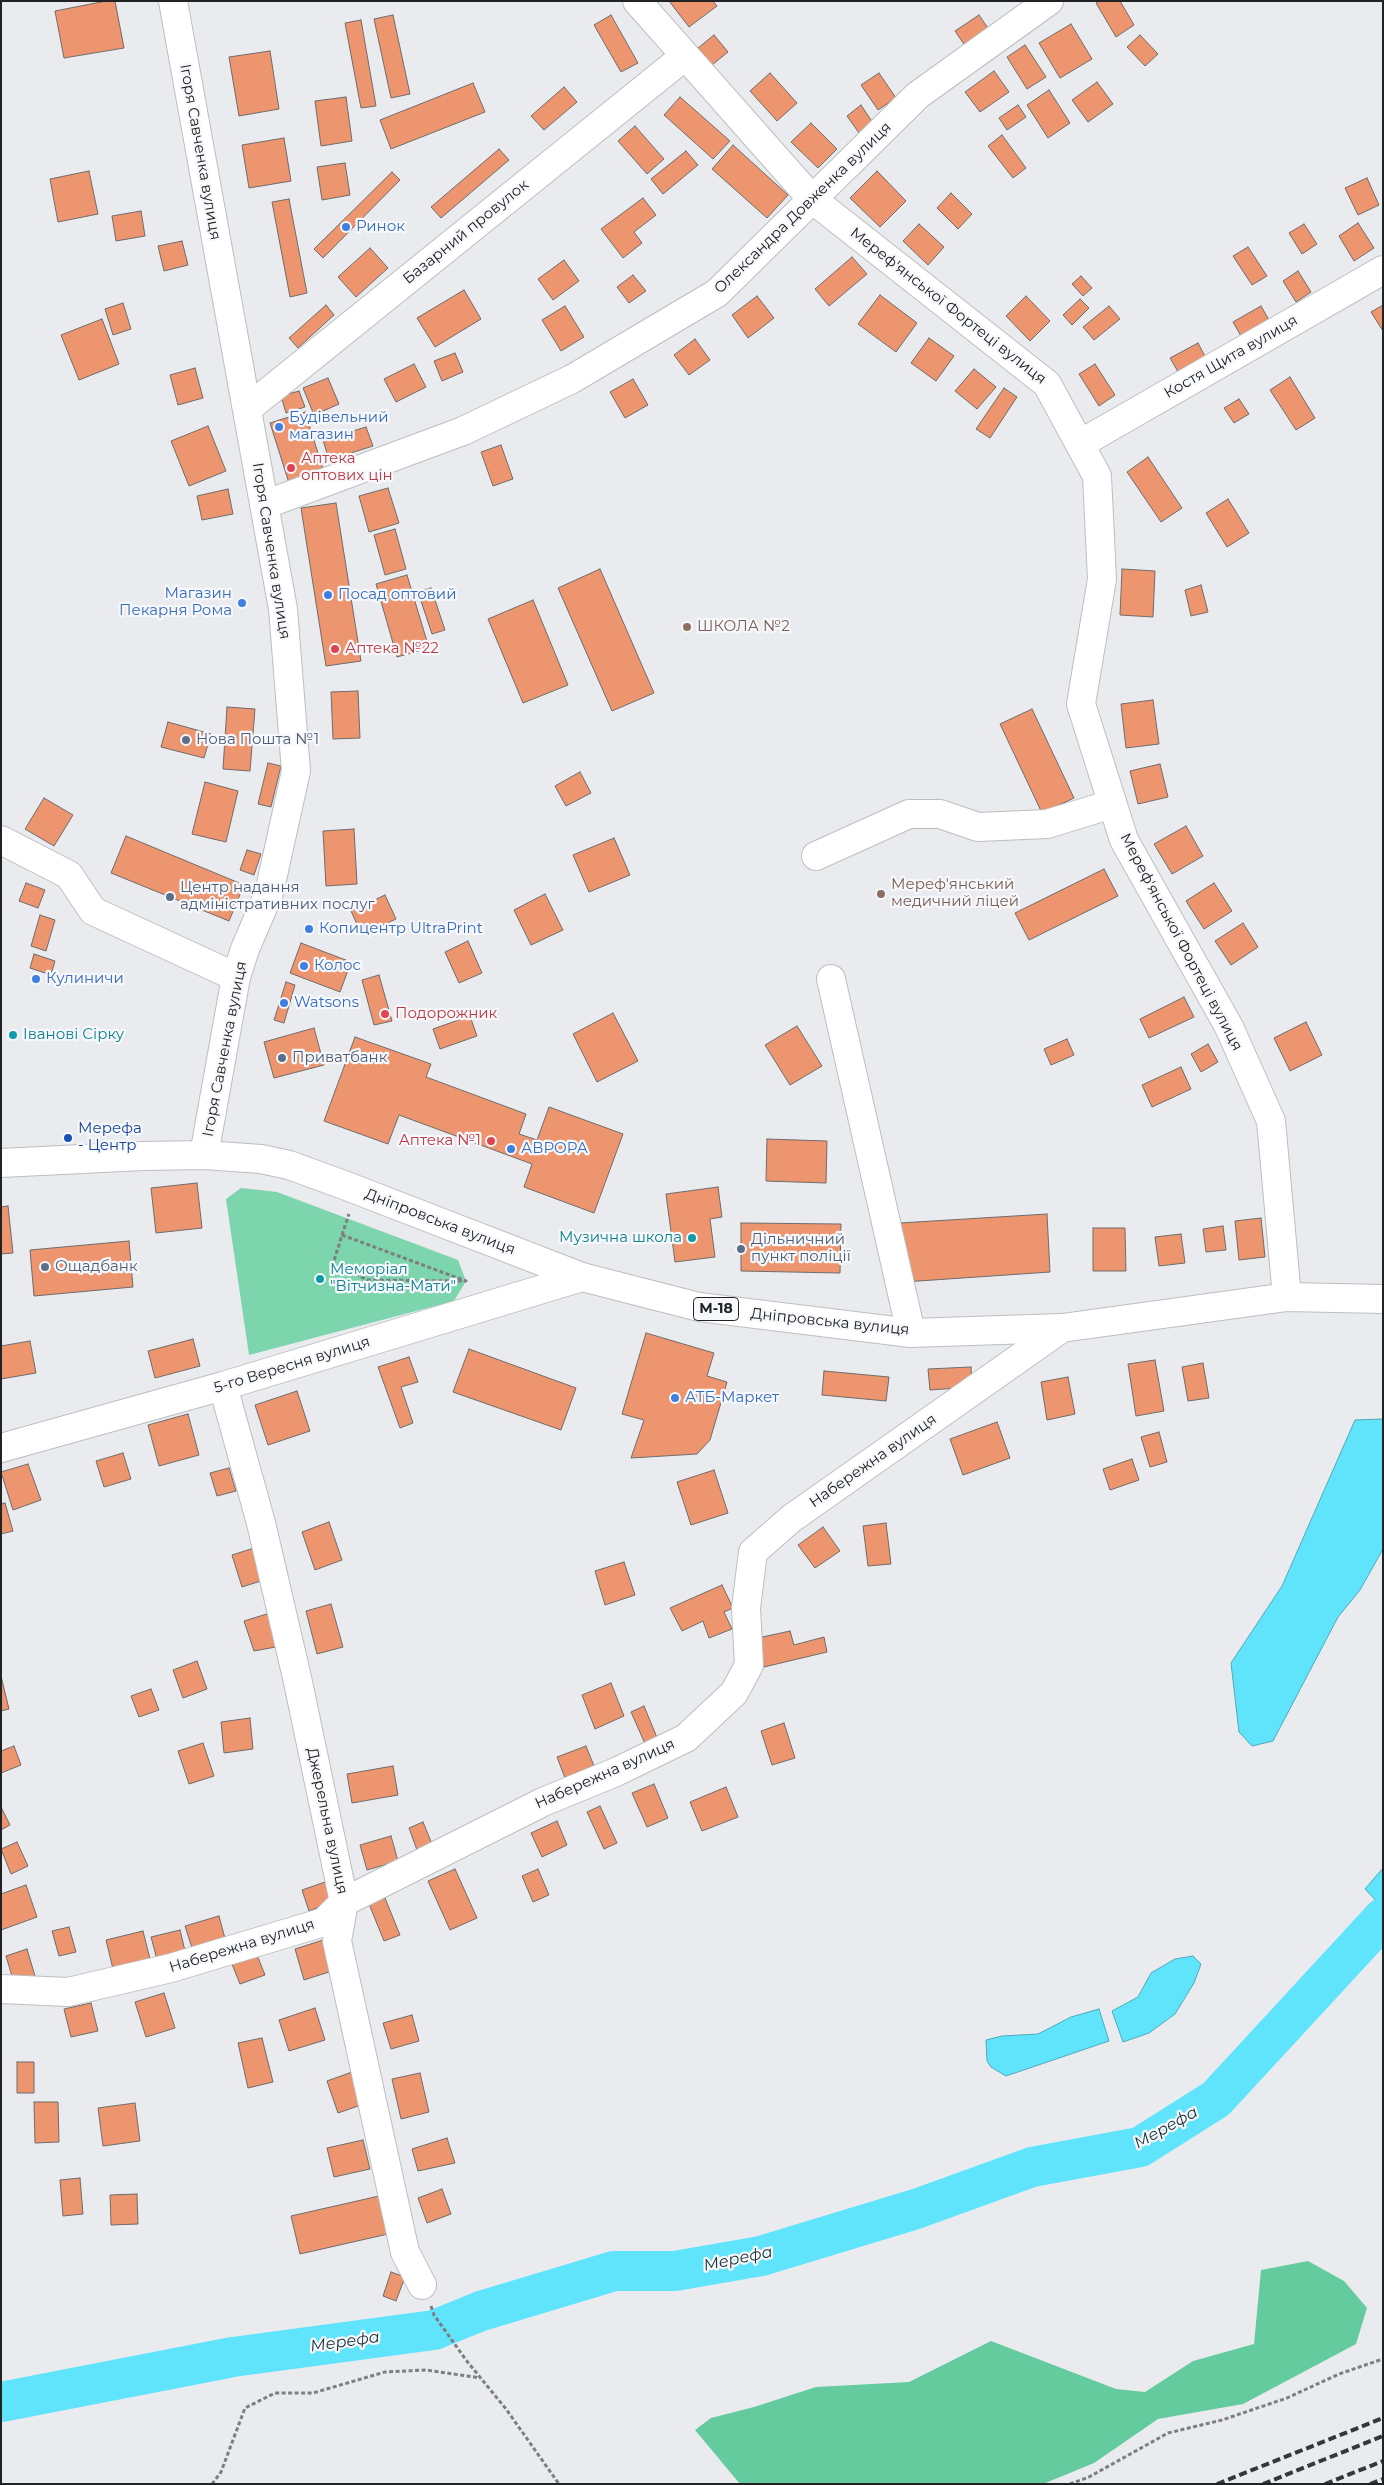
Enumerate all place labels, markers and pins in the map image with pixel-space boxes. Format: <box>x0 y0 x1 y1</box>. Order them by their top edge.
place label: Ринок <box>356 218 405 236</box>
marker: Ринок <box>340 221 352 233</box>
place label: Будівельний магазин <box>289 409 388 444</box>
marker: Будівельний магазин <box>273 421 285 433</box>
place label: Аптека оптових цін <box>301 450 393 485</box>
marker: Аптека оптових цін <box>285 462 297 474</box>
place label: Магазин Пекарня Рома <box>119 585 232 620</box>
place label: Посад оптовий <box>338 586 456 604</box>
marker: Посад оптовий <box>322 589 334 601</box>
marker: Магазин Пекарня Рома <box>236 597 248 609</box>
place label: ШКОЛА №2 <box>697 618 790 636</box>
marker: ШКОЛА №2 <box>681 621 693 633</box>
place label: Аптека №22 <box>345 640 439 658</box>
marker: Аптека №22 <box>329 643 341 655</box>
place label: Нова Пошта №1 <box>196 731 319 749</box>
marker: Нова Пошта №1 <box>180 734 192 746</box>
place label: Мереф'янський медичний ліцей <box>891 876 1019 911</box>
place label: Центр надання адміністративних послуг <box>180 879 375 914</box>
marker: Мереф'янський медичний ліцей <box>875 888 887 900</box>
marker: Центр надання адміністративних послуг <box>164 891 176 903</box>
place label: Копицентр UltraPrint <box>319 920 483 938</box>
marker: Копицентр UltraPrint <box>303 923 315 935</box>
place label: Колос <box>314 957 361 975</box>
marker: Колос <box>298 960 310 972</box>
place label: Кулиничи <box>46 970 124 988</box>
marker: Кулиничи <box>30 973 42 985</box>
place label: Watsons <box>294 994 359 1012</box>
marker: Watsons <box>278 997 290 1009</box>
place label: Подорожник <box>395 1005 497 1023</box>
marker: Подорожник <box>379 1008 391 1020</box>
place label: Іванові Сірку <box>23 1026 124 1044</box>
marker: Іванові Сірку <box>7 1029 19 1041</box>
place label: Приватбанк <box>292 1049 387 1067</box>
marker: Приватбанк <box>276 1052 288 1064</box>
place label: Мерефа - Центр <box>78 1120 142 1155</box>
marker: Мерефа - Центр <box>62 1132 74 1144</box>
place label: Аптека №1 <box>399 1132 481 1150</box>
marker: Аптека №1 <box>485 1135 497 1147</box>
place label: АВРОРА <box>521 1140 588 1158</box>
marker: АВРОРА <box>505 1143 517 1155</box>
place label: Музична школа <box>559 1229 682 1247</box>
place label: Дільничний пункт поліції <box>751 1231 851 1266</box>
marker: Музична школа <box>686 1232 698 1244</box>
marker: Дільничний пункт поліції <box>735 1243 747 1255</box>
place label: Ощадбанк <box>55 1258 138 1276</box>
marker: Ощадбанк <box>39 1261 51 1273</box>
place label: Меморіал "Вітчизна-Мати" <box>330 1261 456 1296</box>
marker: Меморіал "Вітчизна-Мати" <box>314 1273 326 1285</box>
place label: АТБ-Маркет <box>685 1389 779 1407</box>
marker: АТБ-Маркет <box>669 1392 681 1404</box>

